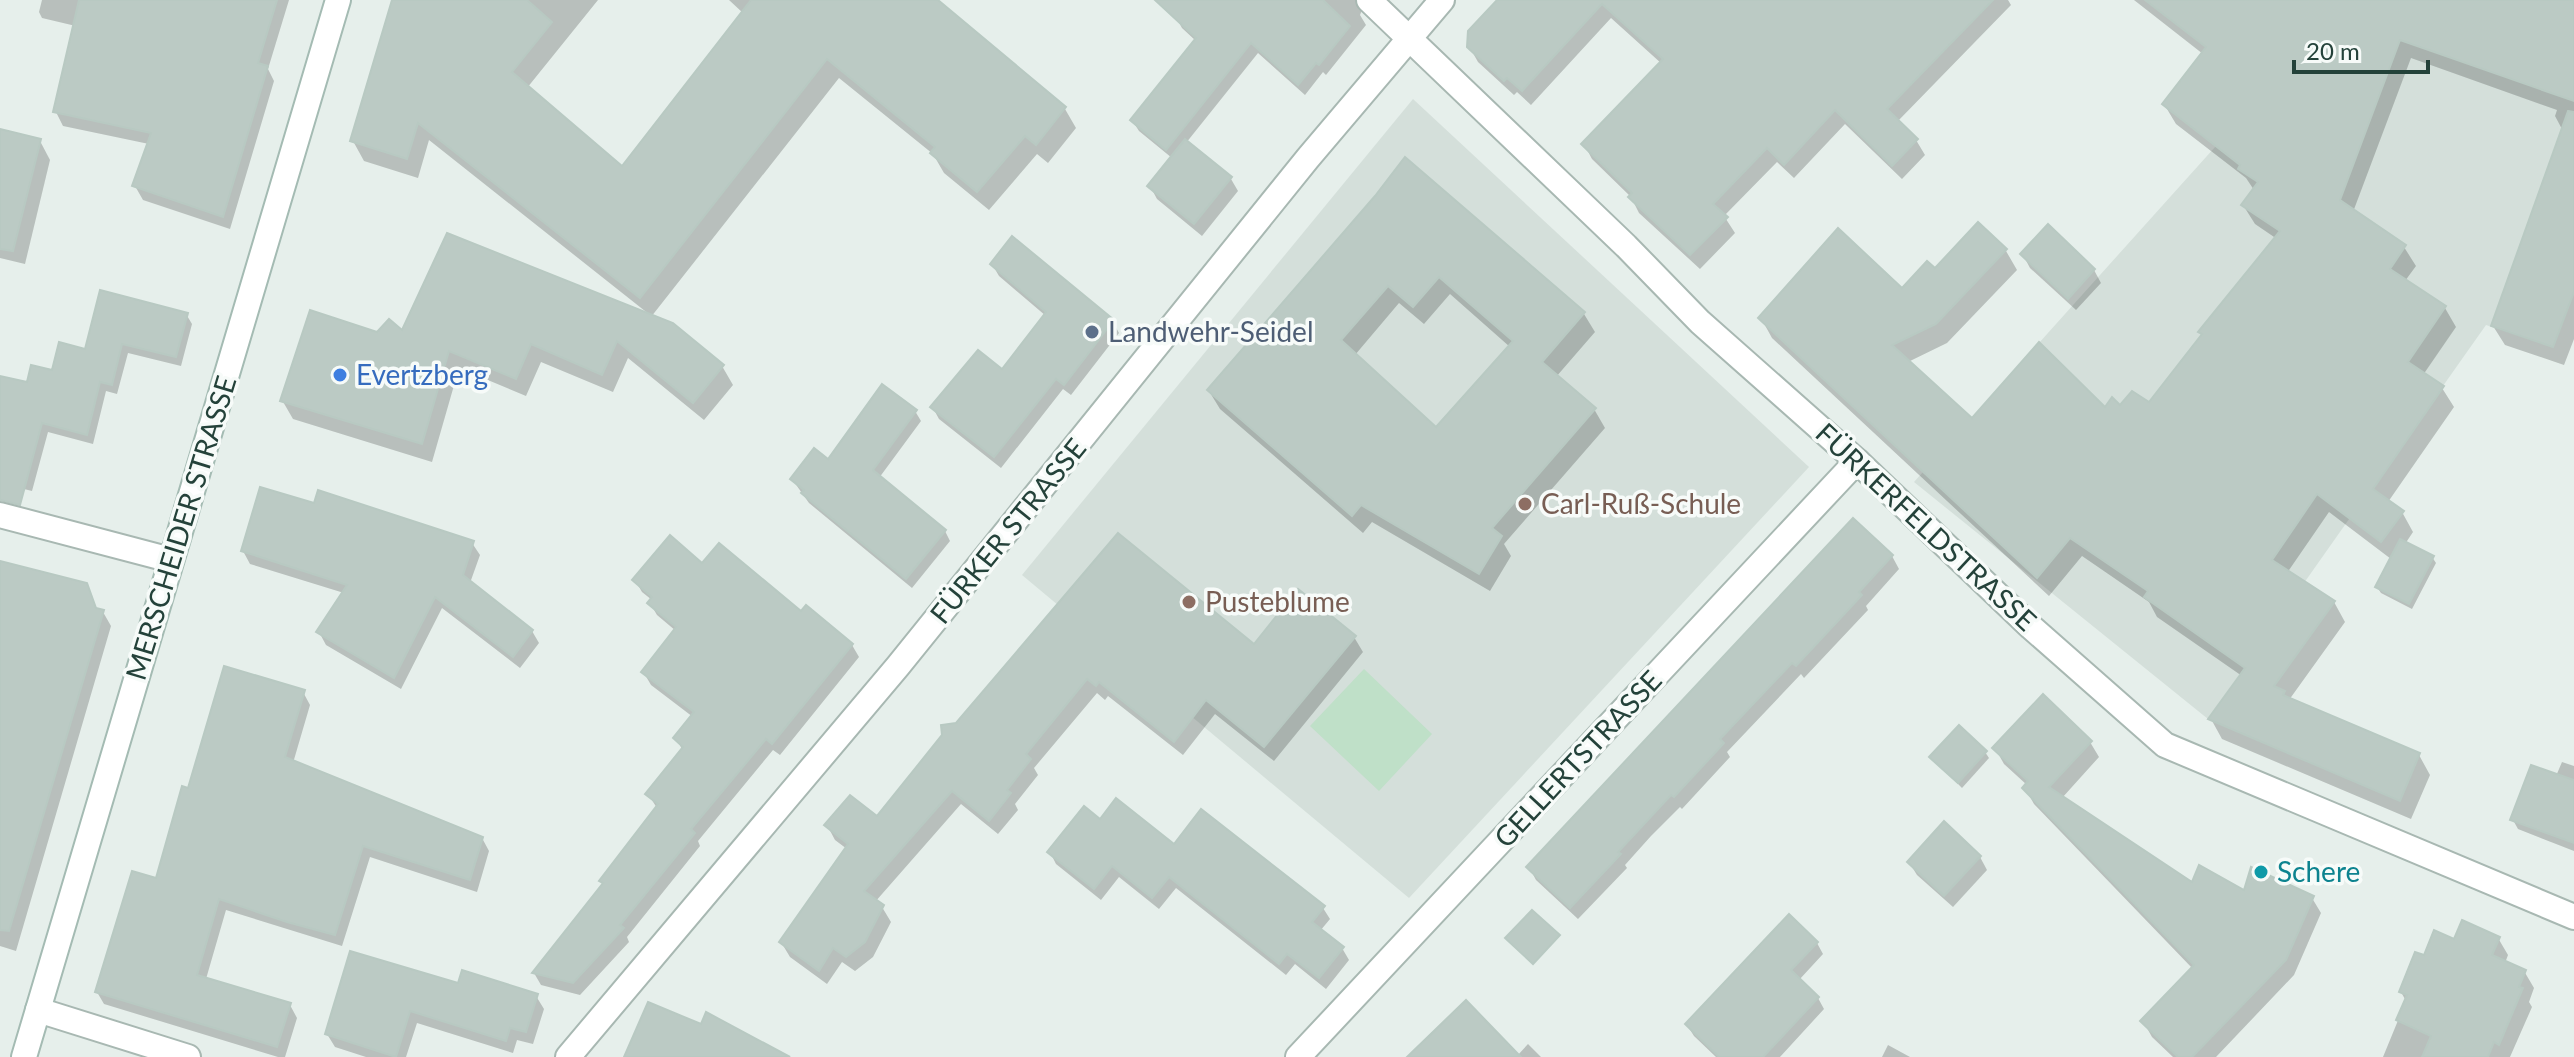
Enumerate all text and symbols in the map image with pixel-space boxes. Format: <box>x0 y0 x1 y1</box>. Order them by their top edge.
scale bar <box>2294 24 2428 74</box>
text: 20 m <box>2306 36 2360 65</box>
place label: Landwehr-Seidel <box>1108 314 1314 348</box>
marker: Landwehr-Seidel <box>1083 323 1101 341</box>
place label: Evertzberg <box>356 357 488 391</box>
marker: Evertzberg <box>331 366 349 384</box>
street label: MERSCHEIDER STRASSE <box>118 372 242 684</box>
street label: FÜRKERFELDSTRASSE <box>1810 415 2044 637</box>
street label: FÜRKER STRASSE <box>922 431 1092 630</box>
place label: Carl-Ruß-Schule <box>1541 486 1741 520</box>
marker: Carl-Ruß-Schule <box>1516 495 1534 513</box>
place label: Pusteblume <box>1205 584 1350 618</box>
marker: Pusteblume <box>1180 593 1198 611</box>
street label: GELLERTSTRASSE <box>1487 663 1668 854</box>
place label: Schere <box>2277 854 2360 888</box>
marker: Schere <box>2252 863 2270 881</box>

